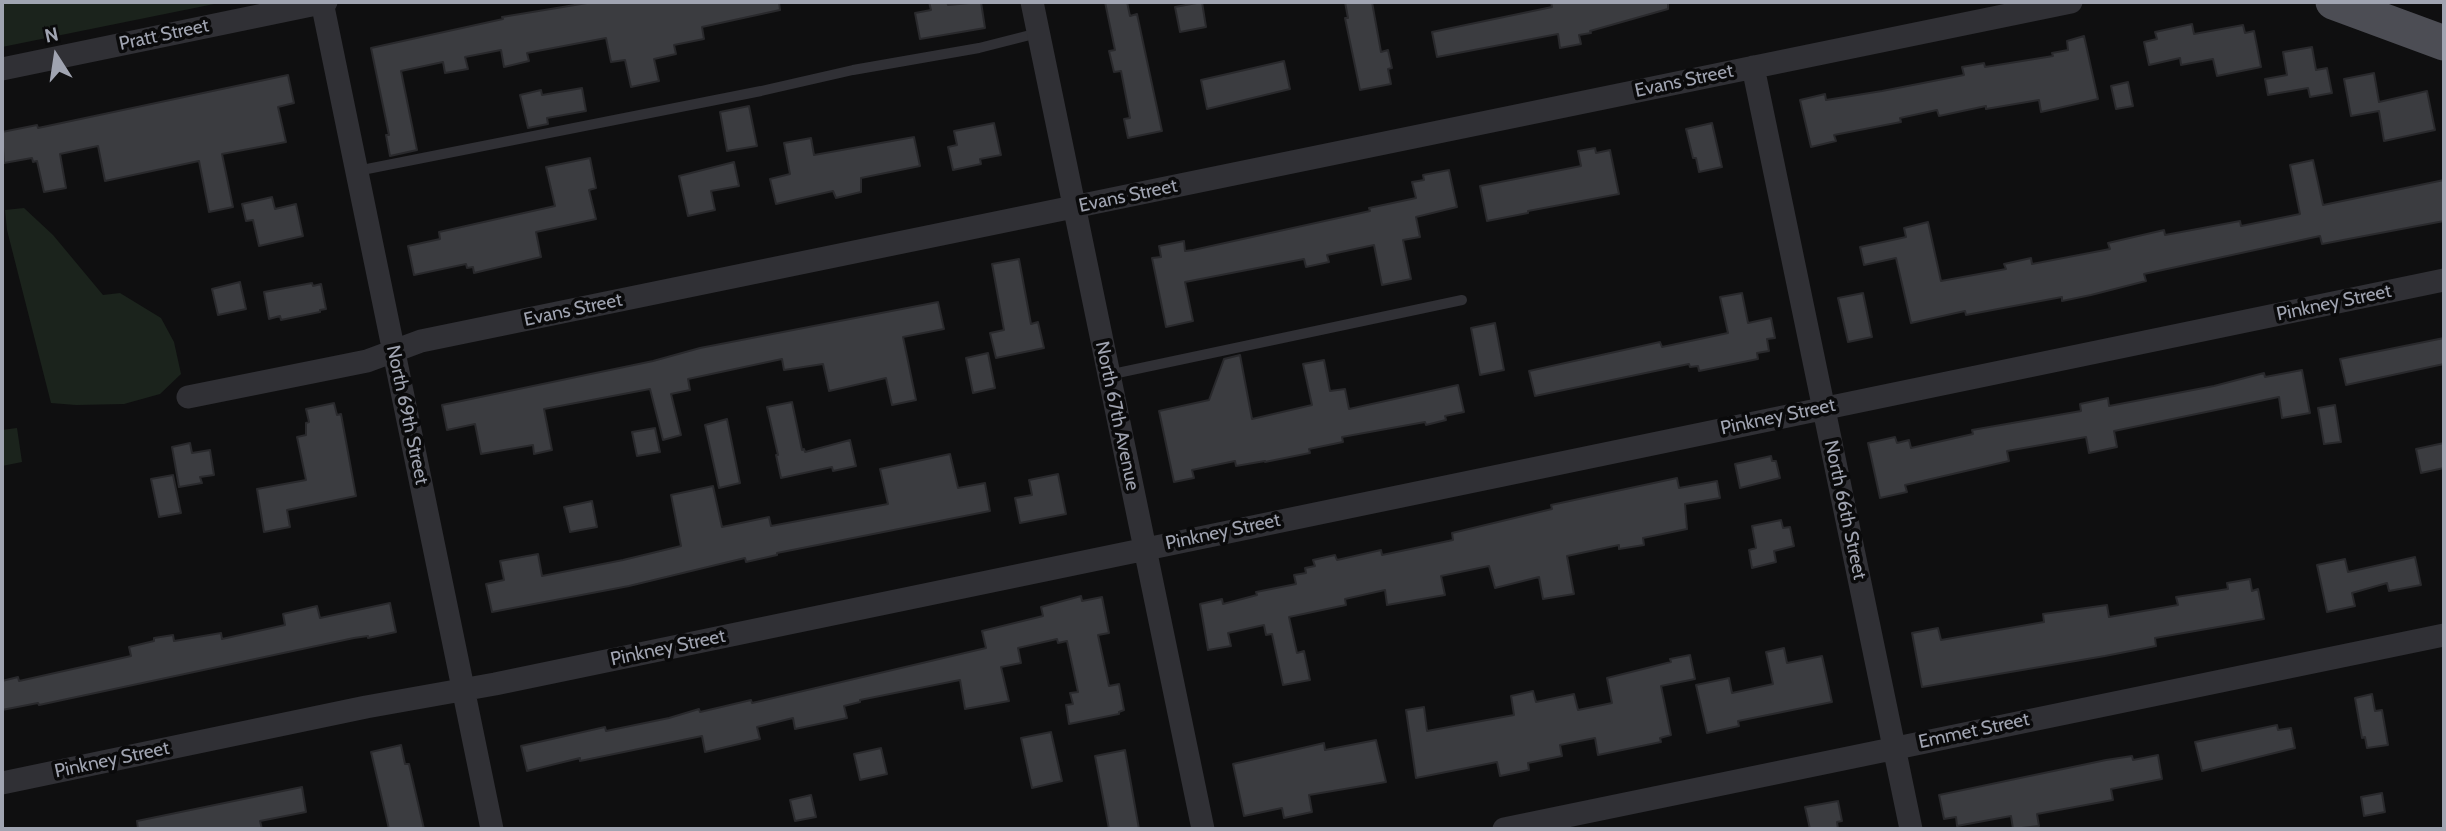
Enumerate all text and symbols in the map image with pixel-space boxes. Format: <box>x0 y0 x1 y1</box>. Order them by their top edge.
street label: Pratt Street <box>117 14 211 56</box>
north arrow <box>21 21 91 91</box>
text: N <box>43 22 60 48</box>
street label: Evans Street <box>1633 59 1735 103</box>
street label: Evans Street <box>1077 174 1179 218</box>
street label: Pinkney Street <box>2274 280 2394 326</box>
street label: Evans Street <box>522 288 624 332</box>
street label: North 67th Avenue <box>1090 339 1144 493</box>
street label: North 69th Street <box>381 343 433 487</box>
street label: Pinkney Street <box>1718 394 1838 440</box>
street label: North 66th Street <box>1819 438 1871 582</box>
street label: Pinkney Street <box>1163 509 1283 555</box>
street label: Pinkney Street <box>608 625 728 671</box>
street label: Emmet Street <box>1916 708 2032 754</box>
street label: Pinkney Street <box>52 737 172 783</box>

